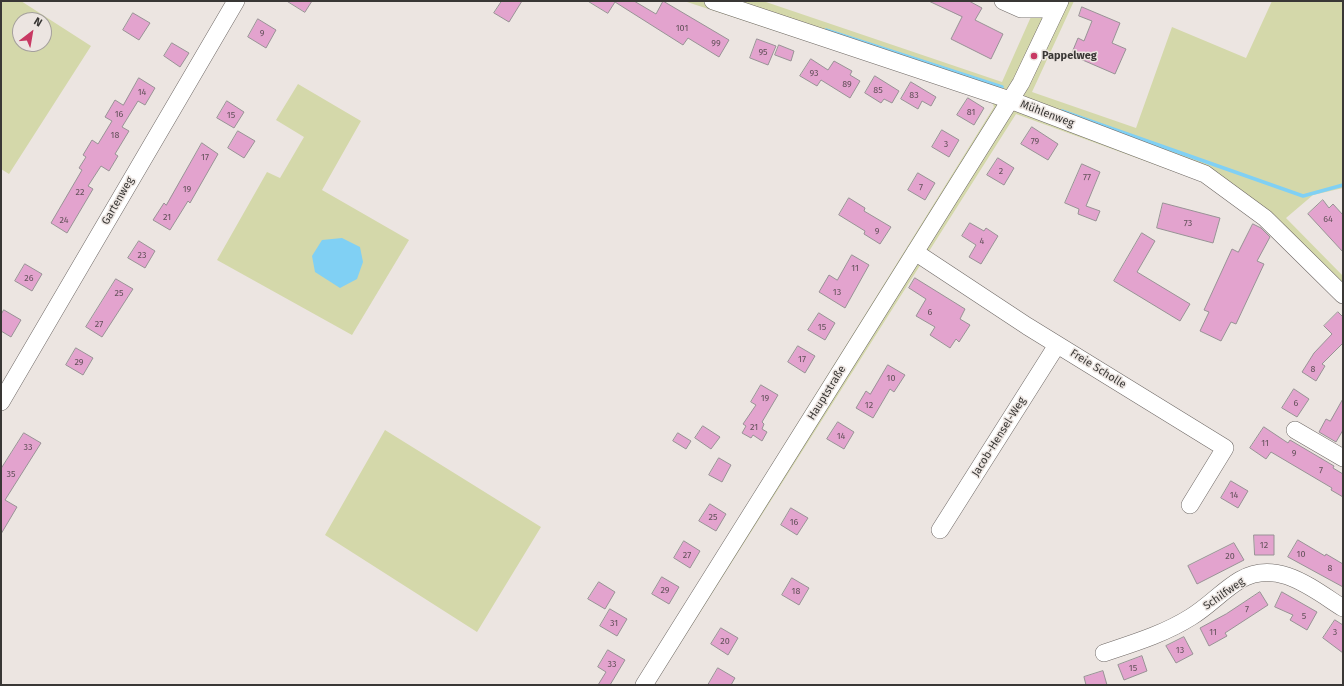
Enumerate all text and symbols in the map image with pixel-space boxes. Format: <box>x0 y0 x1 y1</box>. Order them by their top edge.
north arrow <box>12 12 52 52</box>
text: N <box>31 15 44 30</box>
house number: 101 <box>676 23 688 33</box>
house number: 9 <box>260 28 264 38</box>
house number: 99 <box>711 38 721 48</box>
house number: 95 <box>758 47 768 57</box>
place label: Pappelweg <box>1042 49 1097 63</box>
marker: Pappelweg <box>1029 51 1039 61</box>
house number: 93 <box>809 68 819 78</box>
house number: 89 <box>842 79 852 89</box>
house number: 85 <box>873 85 883 95</box>
house number: 14 <box>138 87 146 97</box>
house number: 83 <box>909 90 919 100</box>
street label: Mühlenweg <box>1018 98 1076 130</box>
house number: 81 <box>967 107 975 117</box>
house number: 16 <box>115 109 123 119</box>
house number: 15 <box>227 110 235 120</box>
house number: 18 <box>111 130 119 140</box>
house number: 79 <box>1031 136 1039 146</box>
house number: 3 <box>944 139 948 149</box>
house number: 17 <box>201 152 209 162</box>
house number: 2 <box>999 166 1003 176</box>
house number: 77 <box>1083 172 1091 182</box>
street label: Gartenweg <box>99 175 137 227</box>
house number: 7 <box>919 182 923 192</box>
house number: 19 <box>183 184 191 194</box>
house number: 22 <box>76 187 84 197</box>
house number: 21 <box>163 212 171 222</box>
house number: 64 <box>1323 214 1333 224</box>
house number: 24 <box>60 215 68 225</box>
house number: 73 <box>1184 218 1192 228</box>
house number: 9 <box>875 226 879 236</box>
house number: 4 <box>980 236 984 246</box>
house number: 23 <box>138 250 146 260</box>
house number: 11 <box>851 263 859 273</box>
house number: 26 <box>24 273 34 283</box>
house number: 13 <box>833 287 841 297</box>
house number: 25 <box>115 288 123 298</box>
house number: 6 <box>928 307 932 317</box>
house number: 27 <box>95 319 103 329</box>
house number: 15 <box>818 322 826 332</box>
street label: Freie Scholle <box>1068 347 1128 391</box>
house number: 17 <box>798 354 806 364</box>
house number: 29 <box>74 357 84 367</box>
street label: Hauptstraße <box>805 363 849 423</box>
house number: 8 <box>1311 364 1315 374</box>
house number: 10 <box>887 373 895 383</box>
house number: 19 <box>761 393 769 403</box>
street label: Jacob-Hensel-Weg <box>969 395 1029 479</box>
house number: 6 <box>1294 398 1298 408</box>
house number: 12 <box>865 400 873 410</box>
house number: 21 <box>750 422 758 432</box>
house number: 14 <box>837 431 845 441</box>
house number: 11 <box>1261 438 1269 448</box>
house number: 33 <box>24 442 32 452</box>
house number: 9 <box>1292 448 1296 458</box>
house number: 7 <box>1319 465 1323 475</box>
house number: 35 <box>7 469 15 479</box>
house number: 14 <box>1230 490 1238 500</box>
house number: 25 <box>709 512 717 522</box>
house number: 16 <box>790 517 798 527</box>
house number: 12 <box>1260 540 1268 550</box>
house number: 10 <box>1297 549 1305 559</box>
house number: 27 <box>683 550 691 560</box>
house number: 20 <box>1225 551 1235 561</box>
house number: 8 <box>1328 563 1332 573</box>
street label: Schilfweg <box>1201 575 1247 613</box>
house number: 29 <box>660 585 670 595</box>
house number: 18 <box>792 586 800 596</box>
house number: 7 <box>1245 604 1249 614</box>
house number: 5 <box>1302 611 1306 621</box>
house number: 31 <box>610 618 618 628</box>
house number: 11 <box>1209 627 1217 637</box>
house number: 3 <box>1333 627 1337 637</box>
house number: 20 <box>720 636 730 646</box>
house number: 13 <box>1176 645 1184 655</box>
house number: 33 <box>608 659 616 669</box>
house number: 15 <box>1129 663 1137 673</box>

